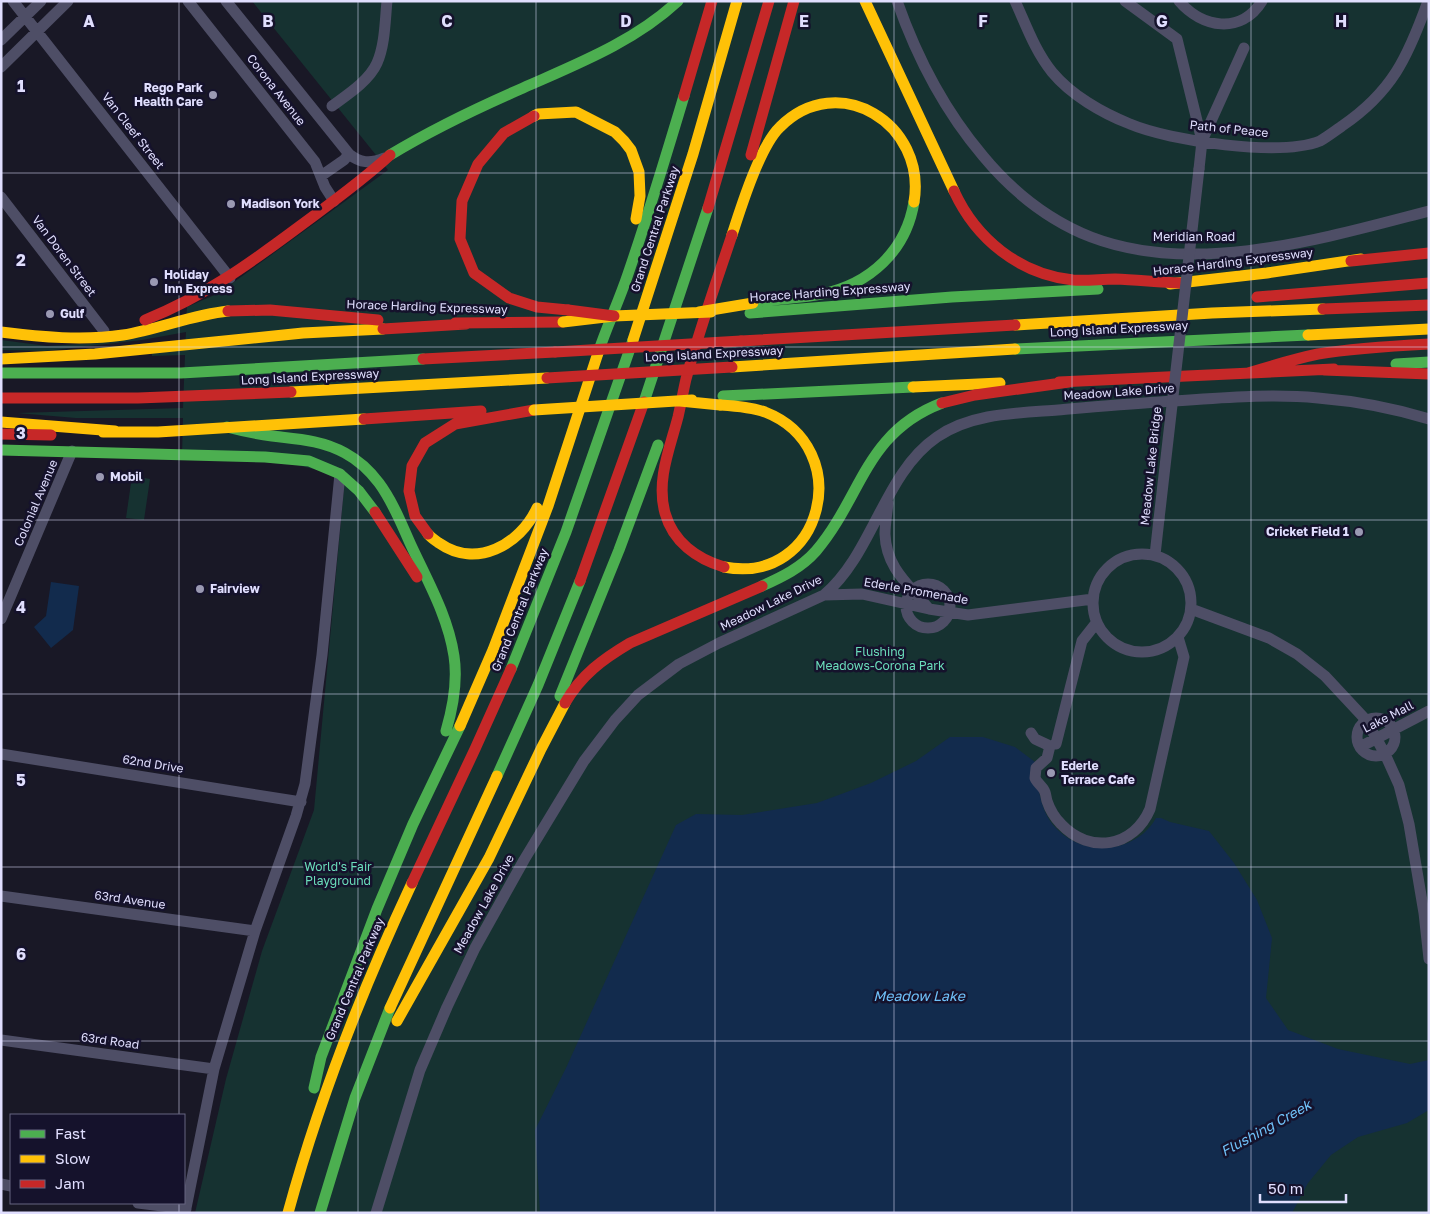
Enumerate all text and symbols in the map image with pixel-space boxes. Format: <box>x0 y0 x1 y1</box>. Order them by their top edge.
text: A <box>83 11 95 31</box>
text: B <box>262 11 274 31</box>
text: C <box>441 11 453 31</box>
text: D <box>620 11 632 31</box>
text: E <box>799 11 809 31</box>
text: F <box>978 11 988 31</box>
text: G <box>1156 11 1168 31</box>
text: H <box>1335 11 1347 31</box>
street label: Corona Avenue <box>244 51 309 128</box>
text: 1 <box>17 76 25 96</box>
place label: Rego Park Health Care <box>134 80 203 109</box>
street label: Van Cleef Street <box>99 89 168 172</box>
marker: Rego Park Health Care <box>207 89 219 101</box>
street label: Path of Peace <box>1189 117 1269 140</box>
street label: Grand Central Parkway <box>627 164 682 294</box>
place label: Madison York <box>241 196 320 211</box>
marker: Madison York <box>225 198 237 210</box>
street label: Van Doren Street <box>29 212 100 299</box>
street label: Meridian Road <box>1153 229 1235 244</box>
street label: Horace Harding Expressway <box>1152 244 1314 279</box>
text: 2 <box>16 250 26 270</box>
place label: Holiday Inn Express <box>164 267 233 296</box>
marker: Holiday Inn Express <box>148 276 160 288</box>
street label: Horace Harding Expressway <box>749 278 911 305</box>
street label: Horace Harding Expressway <box>346 296 508 317</box>
place label: Gulf <box>60 306 85 321</box>
marker: Gulf <box>44 308 56 320</box>
street label: Long Island Expressway <box>1049 317 1189 340</box>
street label: Long Island Expressway <box>644 342 784 365</box>
street label: Long Island Expressway <box>240 365 380 388</box>
street label: Meadow Lake Drive <box>1063 380 1175 403</box>
street label: Meadow Lake Bridge <box>1137 406 1164 526</box>
text: 3 <box>16 423 26 443</box>
street label: Colonial Avenue <box>10 457 61 548</box>
place label: Mobil <box>110 469 143 484</box>
marker: Mobil <box>94 471 106 483</box>
place label: Cricket Field 1 <box>1266 524 1349 539</box>
marker: Cricket Field 1 <box>1353 526 1365 538</box>
street label: Grand Central Parkway <box>488 546 551 674</box>
street label: Meadow Lake Drive <box>718 571 824 634</box>
street label: Ederle Promenade <box>863 574 969 607</box>
place label: Fairview <box>210 581 260 596</box>
marker: Fairview <box>194 583 206 595</box>
text: 4 <box>16 597 26 617</box>
park label: Flushing Meadows-Corona Park <box>815 644 945 673</box>
street label: Lake Mall <box>1360 697 1416 736</box>
street label: 62nd Drive <box>121 751 185 776</box>
place label: Ederle Terrace Cafe <box>1061 758 1135 787</box>
marker: Ederle Terrace Cafe <box>1045 767 1057 779</box>
text: 5 <box>16 770 26 790</box>
street label: Meadow Lake Drive <box>450 851 517 956</box>
park label: World's Fair Playground <box>304 859 372 888</box>
street label: 63rd Avenue <box>94 887 167 912</box>
street label: Grand Central Parkway <box>322 915 387 1042</box>
text: 6 <box>16 944 26 964</box>
water label: Meadow Lake <box>873 987 966 1004</box>
street label: 63rd Road <box>80 1029 140 1052</box>
water label: Flushing Creek <box>1218 1095 1316 1159</box>
legend <box>10 1114 185 1204</box>
text: Fast <box>55 1124 86 1142</box>
text: Slow <box>55 1149 90 1167</box>
scale bar <box>1260 1172 1346 1204</box>
text: Jam <box>55 1174 85 1192</box>
text: 50 m <box>1268 1179 1303 1197</box>

